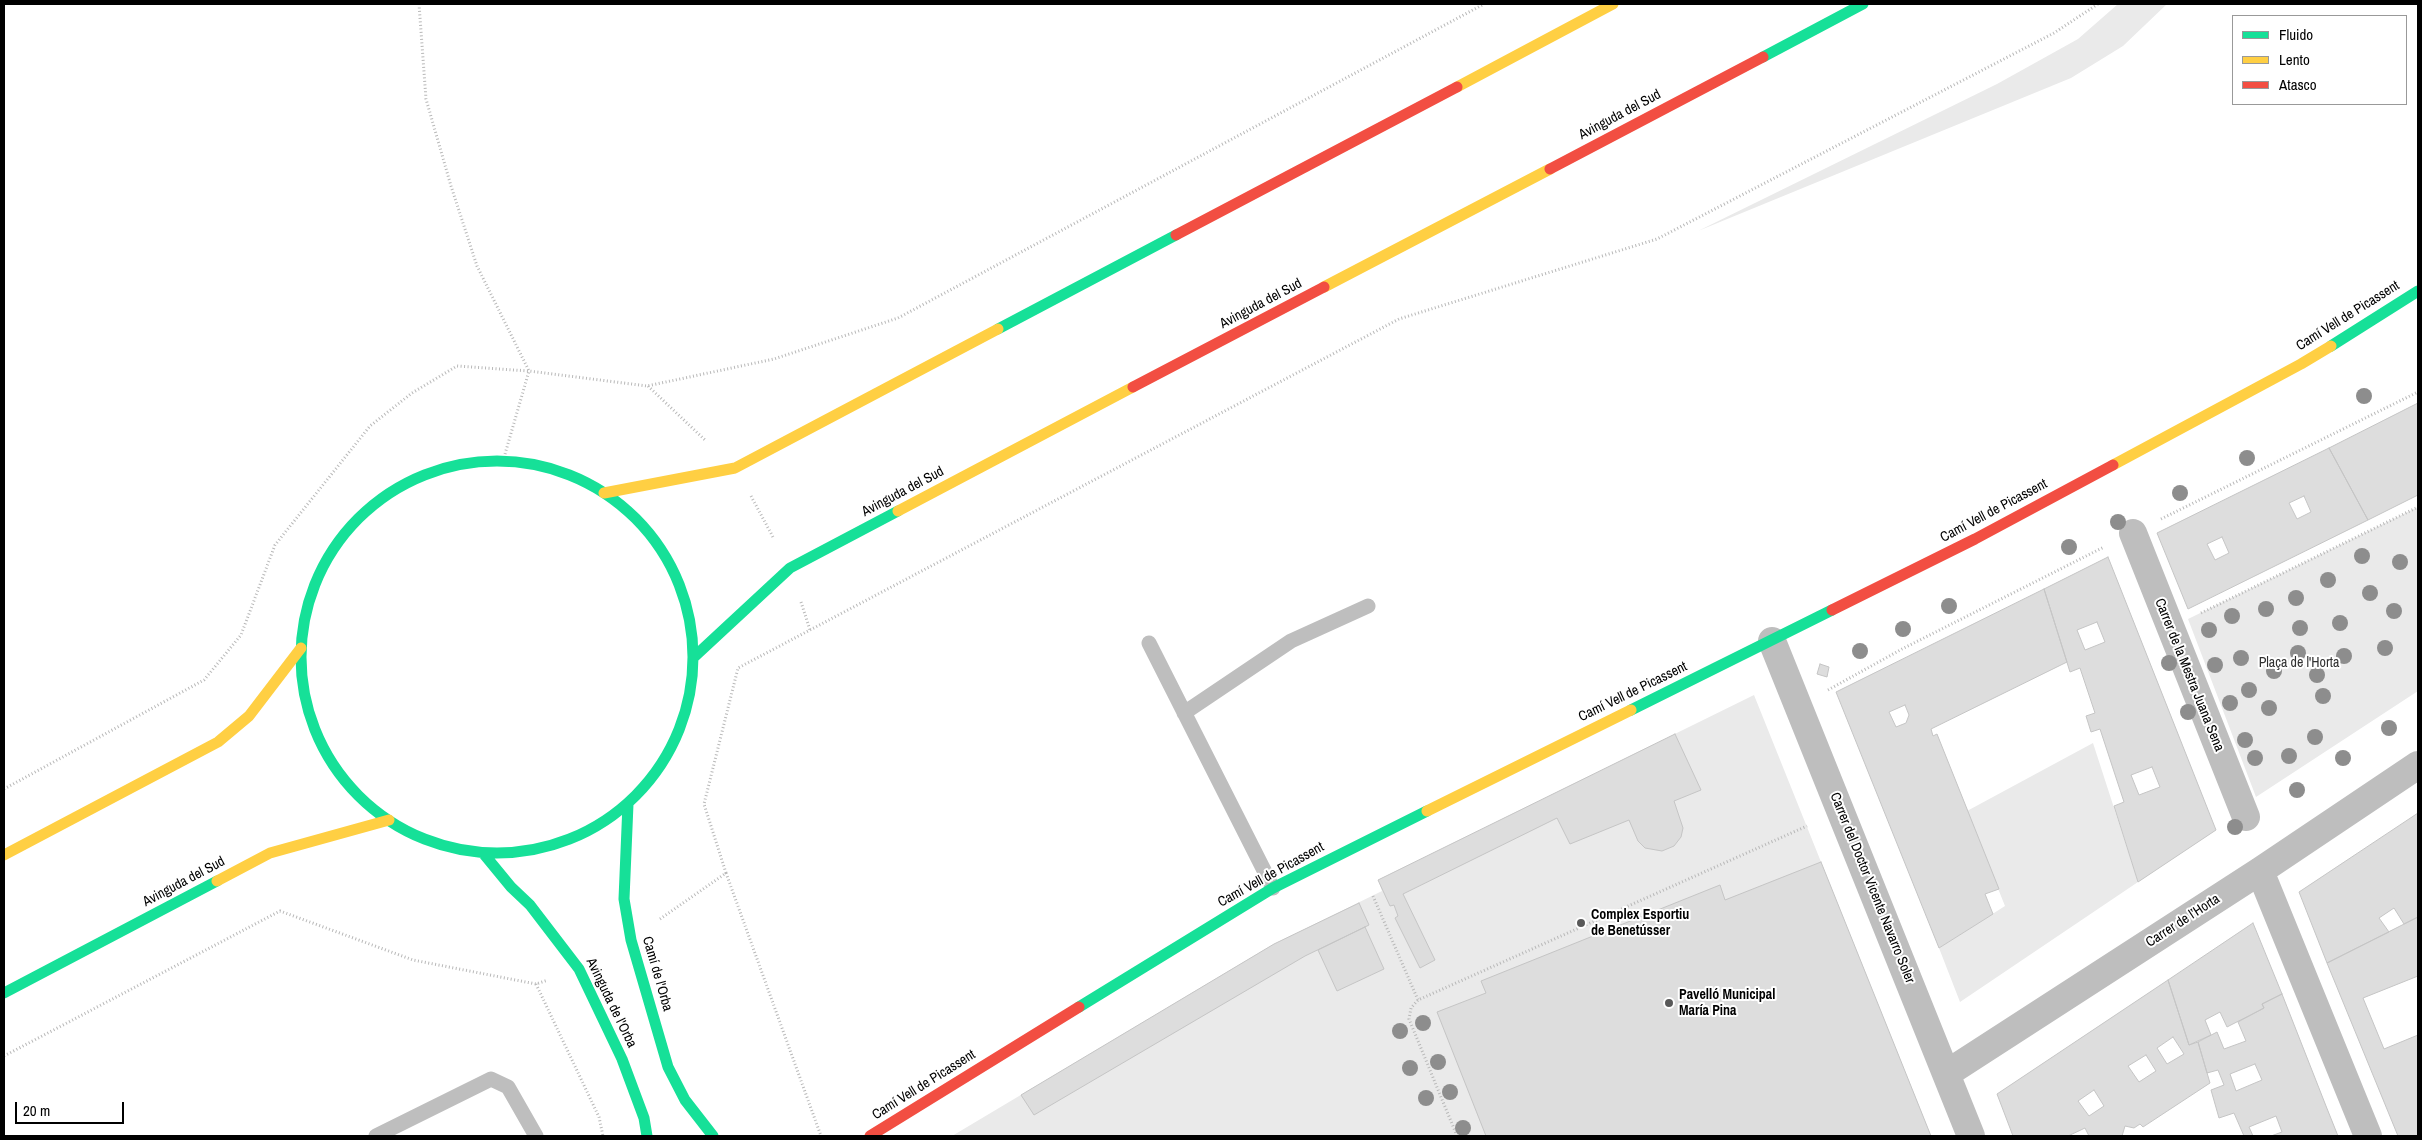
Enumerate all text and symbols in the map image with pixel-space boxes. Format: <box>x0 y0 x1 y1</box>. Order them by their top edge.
legend <box>2232 15 2407 105</box>
text: Fluido <box>2279 24 2313 45</box>
text: Lento <box>2279 49 2310 70</box>
text: Atasco <box>2279 74 2317 95</box>
street label: Avinguda del Sud <box>1576 86 1664 144</box>
street label: Avinguda del Sud <box>1217 275 1305 333</box>
street label: Camí Vell de Picassent <box>2293 277 2403 355</box>
street label: Avinguda del Sud <box>859 463 947 521</box>
street label: Camí Vell de Picassent <box>1938 476 2050 546</box>
street label: Carrer de la Mestra Juana Sena <box>2151 596 2227 754</box>
park label: Plaça de l'Horta <box>2259 655 2339 671</box>
street label: Camí Vell de Picassent <box>1576 658 1690 726</box>
street label: Carrer del Doctor Vicente Navarro Soler <box>1826 790 1918 986</box>
street label: Camí Vell de Picassent <box>1215 839 1327 911</box>
street label: Avinguda del Sud <box>140 853 228 911</box>
street label: Carrer de l’Horta <box>2143 891 2223 951</box>
place label: Complex Esportiu de Benetússer <box>1591 907 1689 940</box>
marker: Complex Esportiu de Benetússer <box>1575 917 1587 929</box>
street label: Camí de l'Orba <box>638 935 676 1013</box>
street label: Avinguda de l'Orba <box>582 955 640 1051</box>
place label: Pavelló Municipal María Pina <box>1679 987 1775 1020</box>
marker: Pavelló Municipal María Pina <box>1663 997 1675 1009</box>
street label: Camí Vell de Picassent <box>869 1046 979 1124</box>
scale bar <box>18 1092 126 1124</box>
text: 20 m <box>23 1100 50 1121</box>

